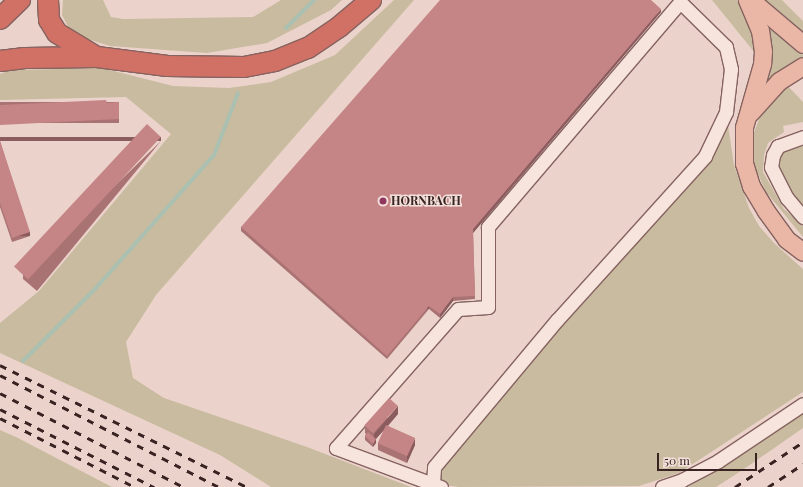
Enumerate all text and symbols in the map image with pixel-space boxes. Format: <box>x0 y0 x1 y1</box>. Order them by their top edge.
place label: HORNBACH <box>391 194 461 208</box>
marker: HORNBACH <box>378 196 388 206</box>
scale bar <box>659 445 759 471</box>
text: 50 m <box>664 452 690 468</box>

